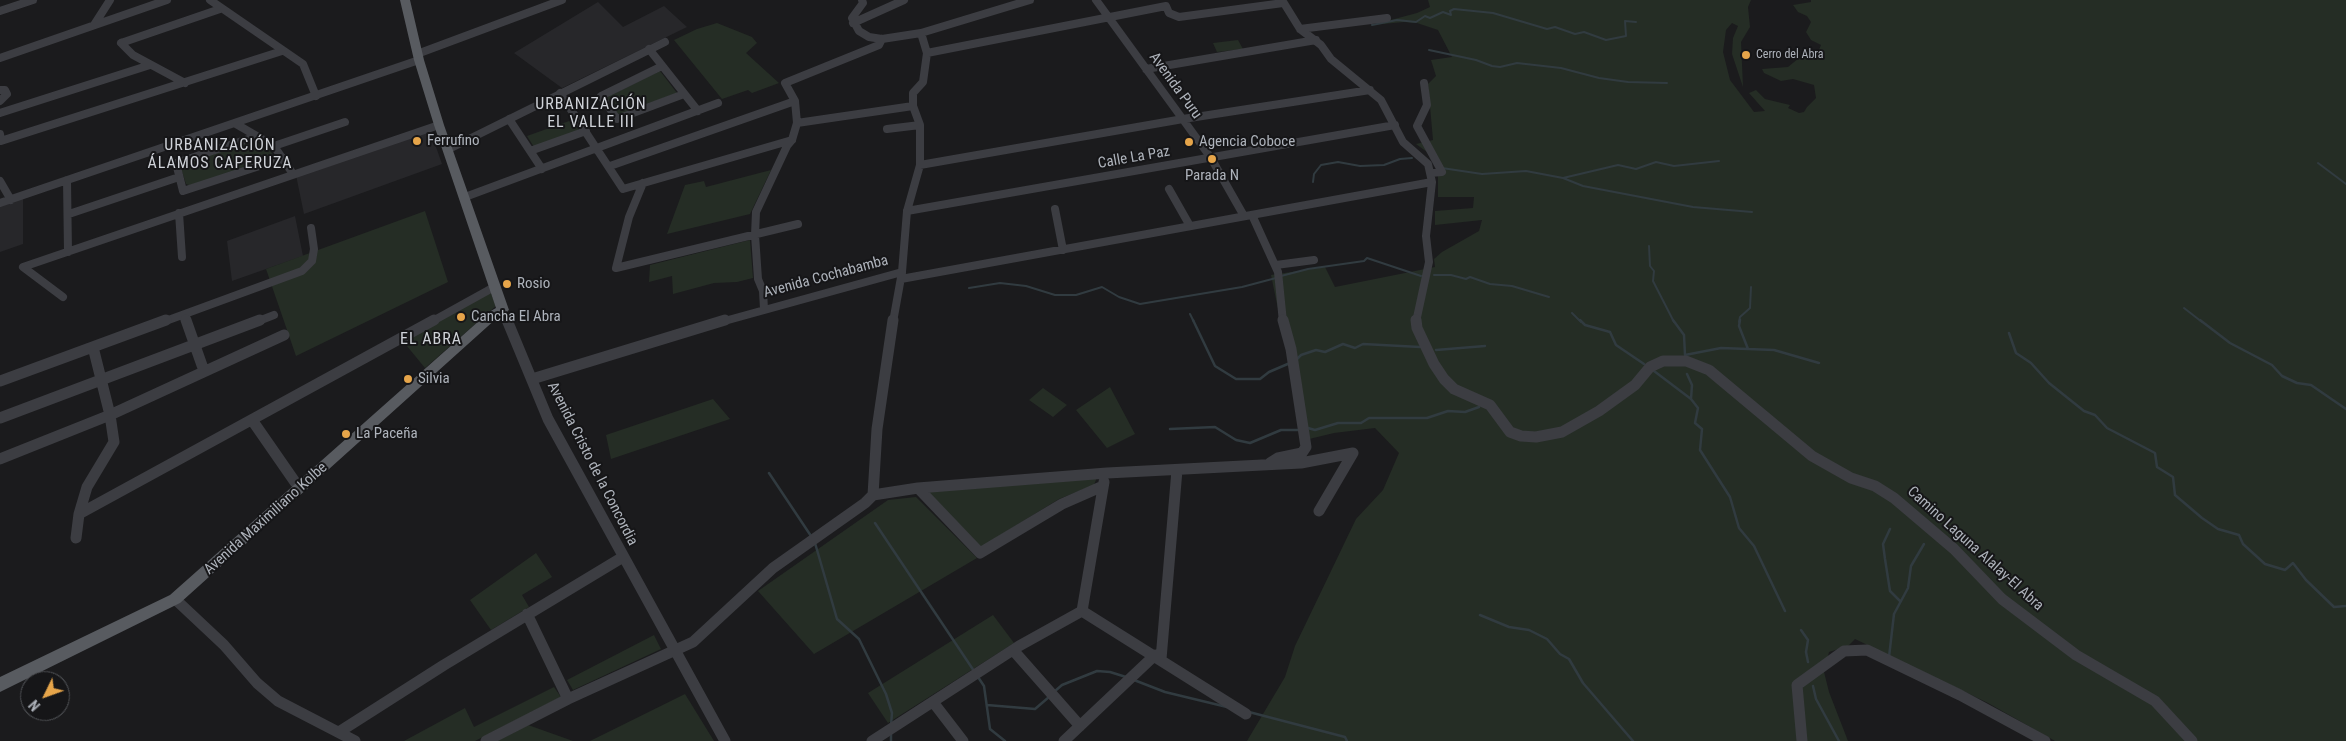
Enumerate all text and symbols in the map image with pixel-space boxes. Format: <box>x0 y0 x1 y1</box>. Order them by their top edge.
place label: Cerro del Abra <box>1756 48 1823 62</box>
street label: Avenida Puru <box>1145 49 1205 123</box>
marker: Cerro del Abra <box>1740 49 1752 61</box>
district label: URBANIZACIÓN EL VALLE III <box>534 95 648 133</box>
place label: Ferrufino <box>427 132 480 150</box>
place label: Agencia Coboce <box>1199 133 1295 151</box>
marker: Ferrufino <box>411 135 423 147</box>
district label: URBANIZACIÓN ÁLAMOS CAPERUZA <box>146 136 294 174</box>
marker: Agencia Coboce <box>1183 136 1195 148</box>
street label: Calle La Paz <box>1097 143 1171 173</box>
marker: Parada N <box>1206 153 1218 165</box>
place label: Parada N <box>1185 167 1239 185</box>
street label: Avenida Cochabamba <box>762 252 890 302</box>
place label: Rosio <box>517 275 550 293</box>
marker: Rosio <box>501 278 513 290</box>
place label: Cancha El Abra <box>471 308 561 326</box>
marker: Cancha El Abra <box>455 311 467 323</box>
district label: EL ABRA <box>399 330 463 350</box>
place label: Silvia <box>418 370 450 388</box>
marker: Silvia <box>402 373 414 385</box>
street label: Avenida Cristo de la Concordia <box>543 379 641 549</box>
place label: La Paceña <box>356 425 418 443</box>
marker: La Paceña <box>340 428 352 440</box>
street label: Avenida Maximiliano Kolbe <box>201 459 331 579</box>
street label: Camino Laguna Alalay-El Abra <box>1903 483 2047 615</box>
north arrow <box>20 671 70 721</box>
text: N <box>26 697 43 714</box>

